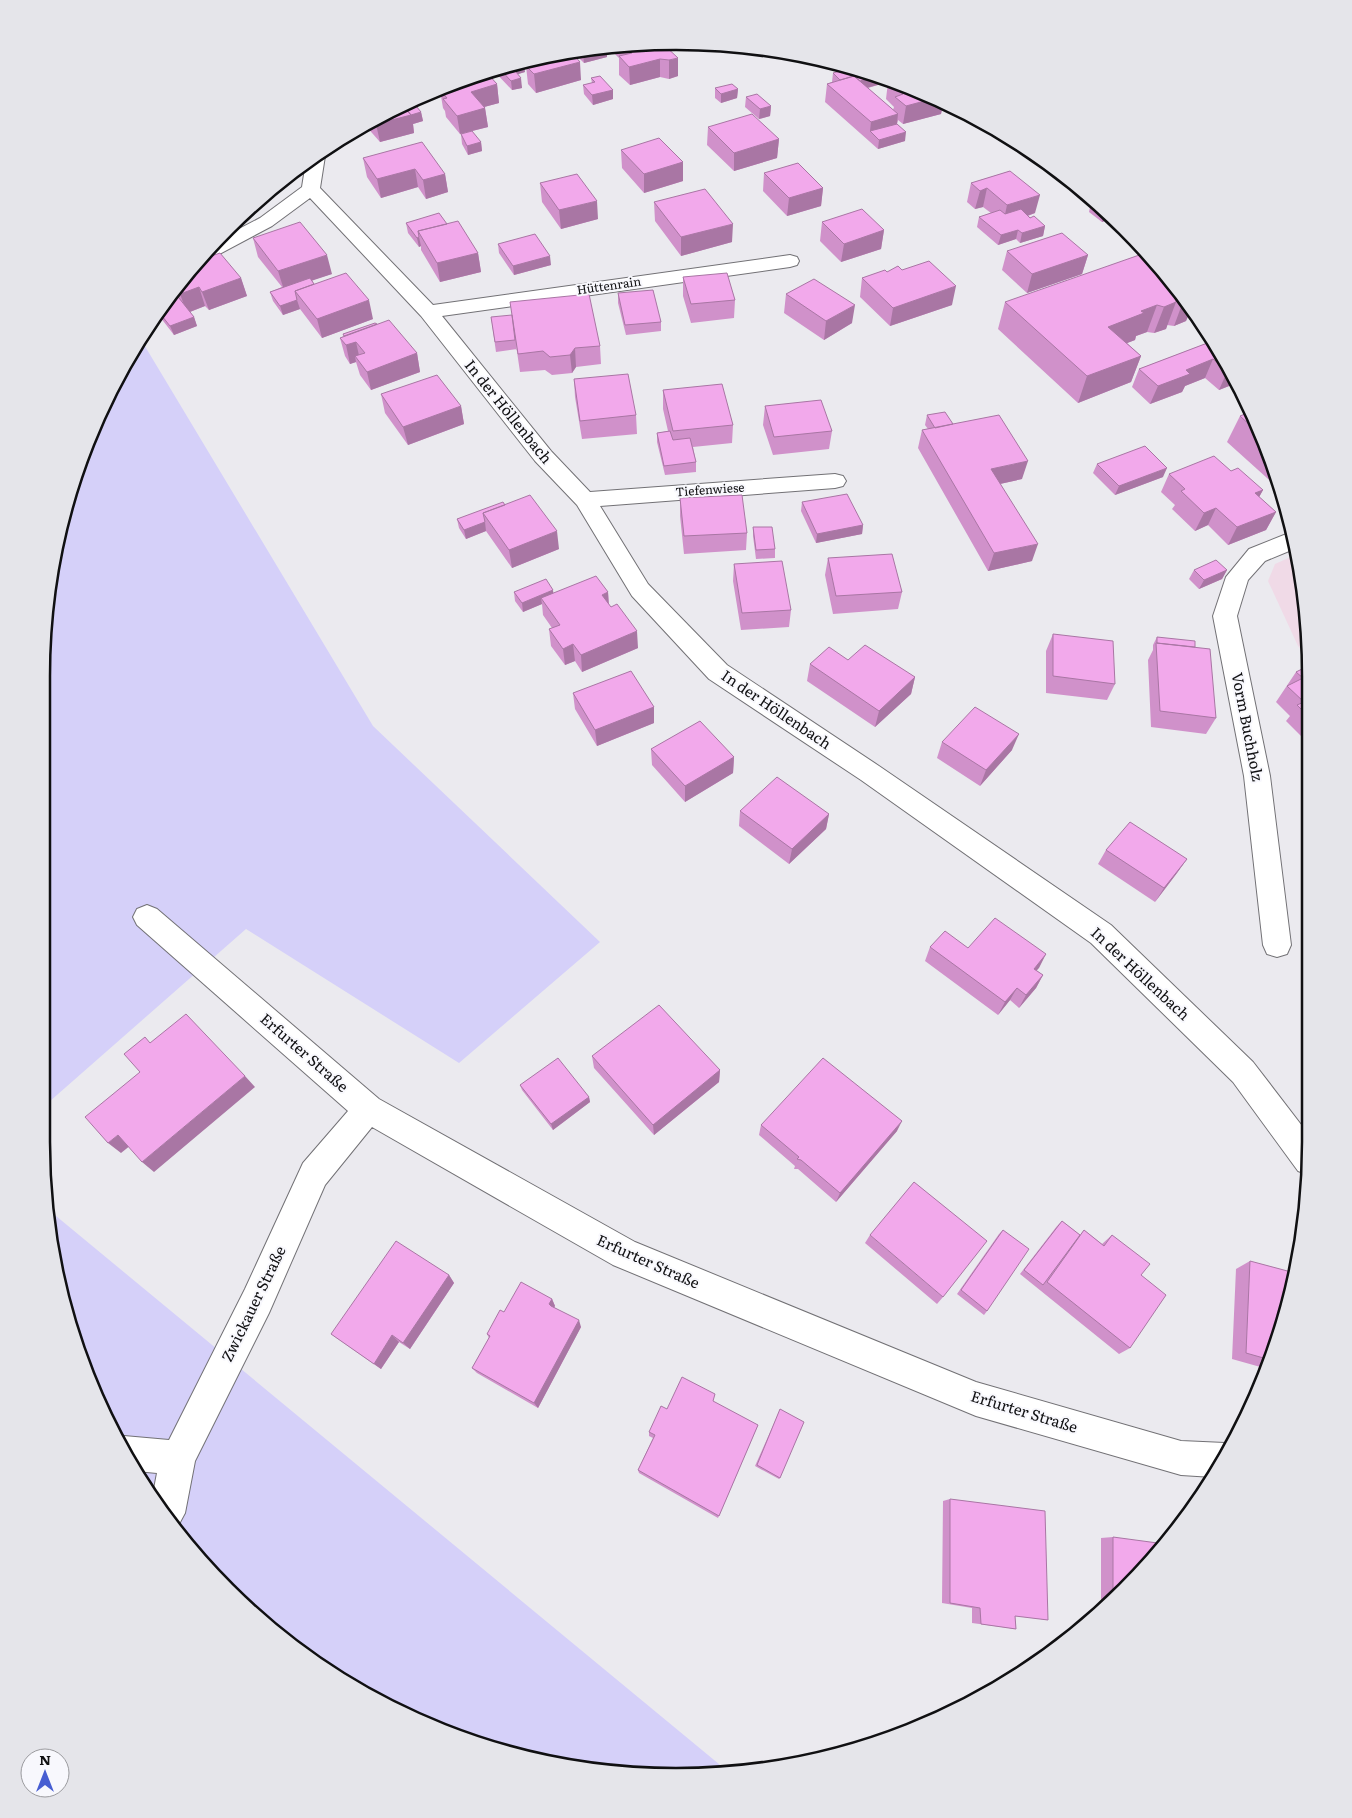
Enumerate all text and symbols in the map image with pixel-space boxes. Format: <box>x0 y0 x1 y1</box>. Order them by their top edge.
street label: Hüttenrain <box>576 272 642 298</box>
street label: In der Höllenbach <box>460 354 558 468</box>
street label: Tiefenwiese <box>675 478 745 500</box>
street label: In der Höllenbach <box>717 663 836 754</box>
street label: Vorm Buchholz <box>1227 670 1270 783</box>
street label: In der Höllenbach <box>1086 921 1196 1025</box>
street label: Erfurter Straße <box>256 1007 354 1097</box>
street label: Erfurter Straße <box>593 1228 704 1294</box>
street label: Zwickauer Straße <box>215 1241 291 1365</box>
street label: Erfurter Straße <box>968 1383 1081 1438</box>
north arrow <box>20 1748 70 1798</box>
text: N <box>39 1749 51 1769</box>

